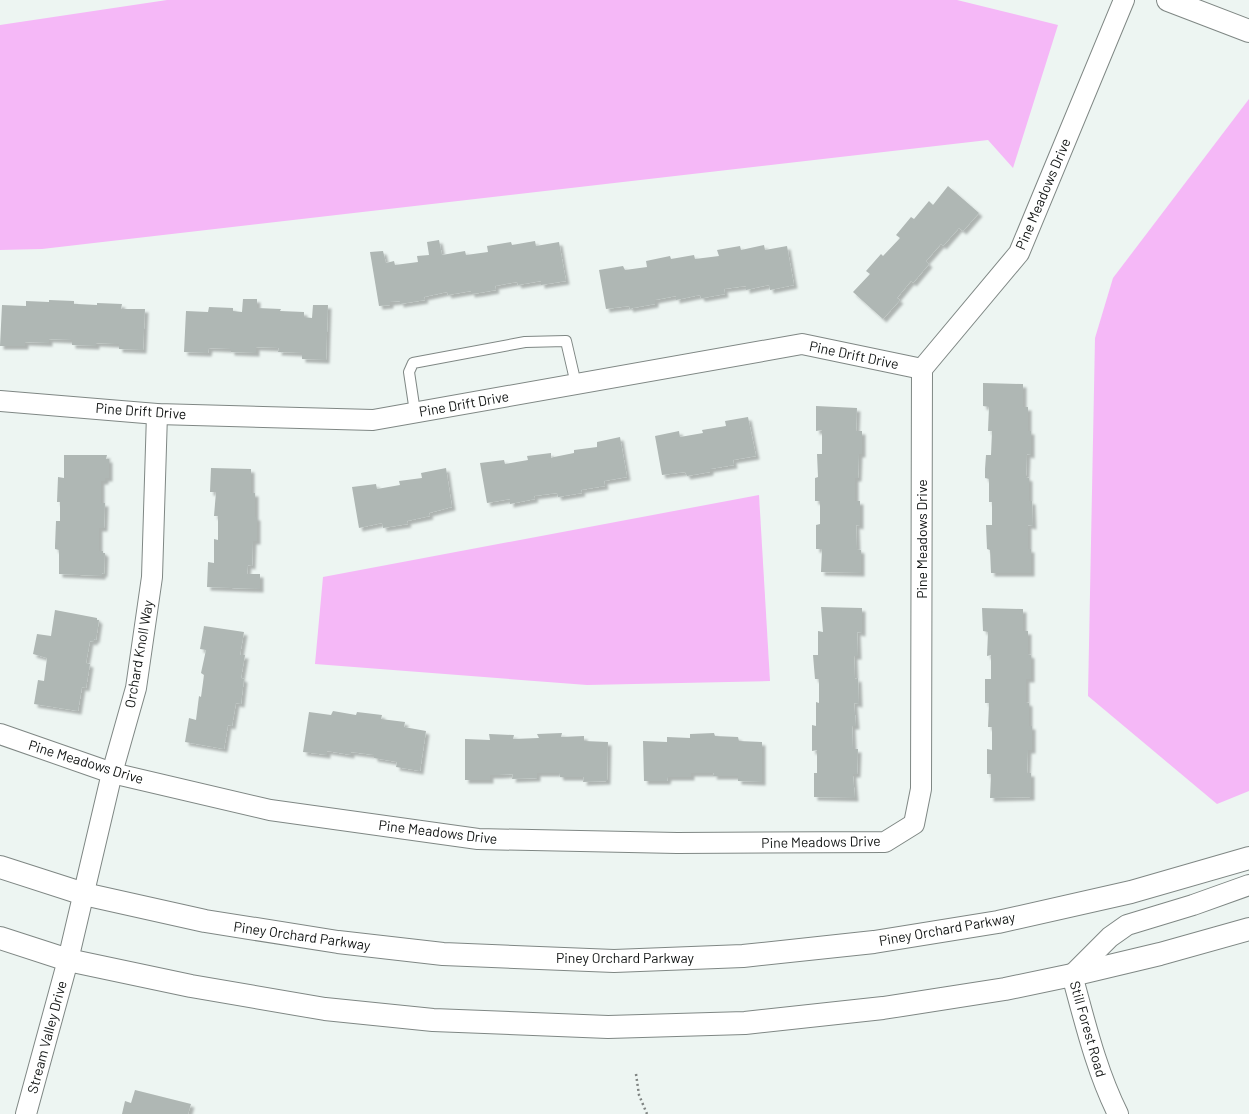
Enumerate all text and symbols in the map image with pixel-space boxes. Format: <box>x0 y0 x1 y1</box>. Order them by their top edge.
street label: Pine Meadows Drive <box>1011 135 1074 252</box>
street label: Pine Drift Drive <box>808 337 900 372</box>
street label: Pine Drift Drive <box>418 387 510 420</box>
street label: Pine Drift Drive <box>95 399 187 422</box>
street label: Pine Meadows Drive <box>913 479 930 599</box>
street label: Orchard Knoll Way <box>121 598 156 709</box>
street label: Pine Meadows Drive <box>27 736 146 787</box>
street label: Pine Meadows Drive <box>378 816 498 847</box>
street label: Pine Meadows Drive <box>761 832 881 851</box>
street label: Piney Orchard Parkway <box>877 908 1017 949</box>
street label: Piney Orchard Parkway <box>233 917 372 954</box>
street label: Piney Orchard Parkway <box>556 949 695 966</box>
street label: Stream Valley Drive <box>23 979 70 1095</box>
street label: Still Forest Road <box>1067 979 1110 1079</box>

